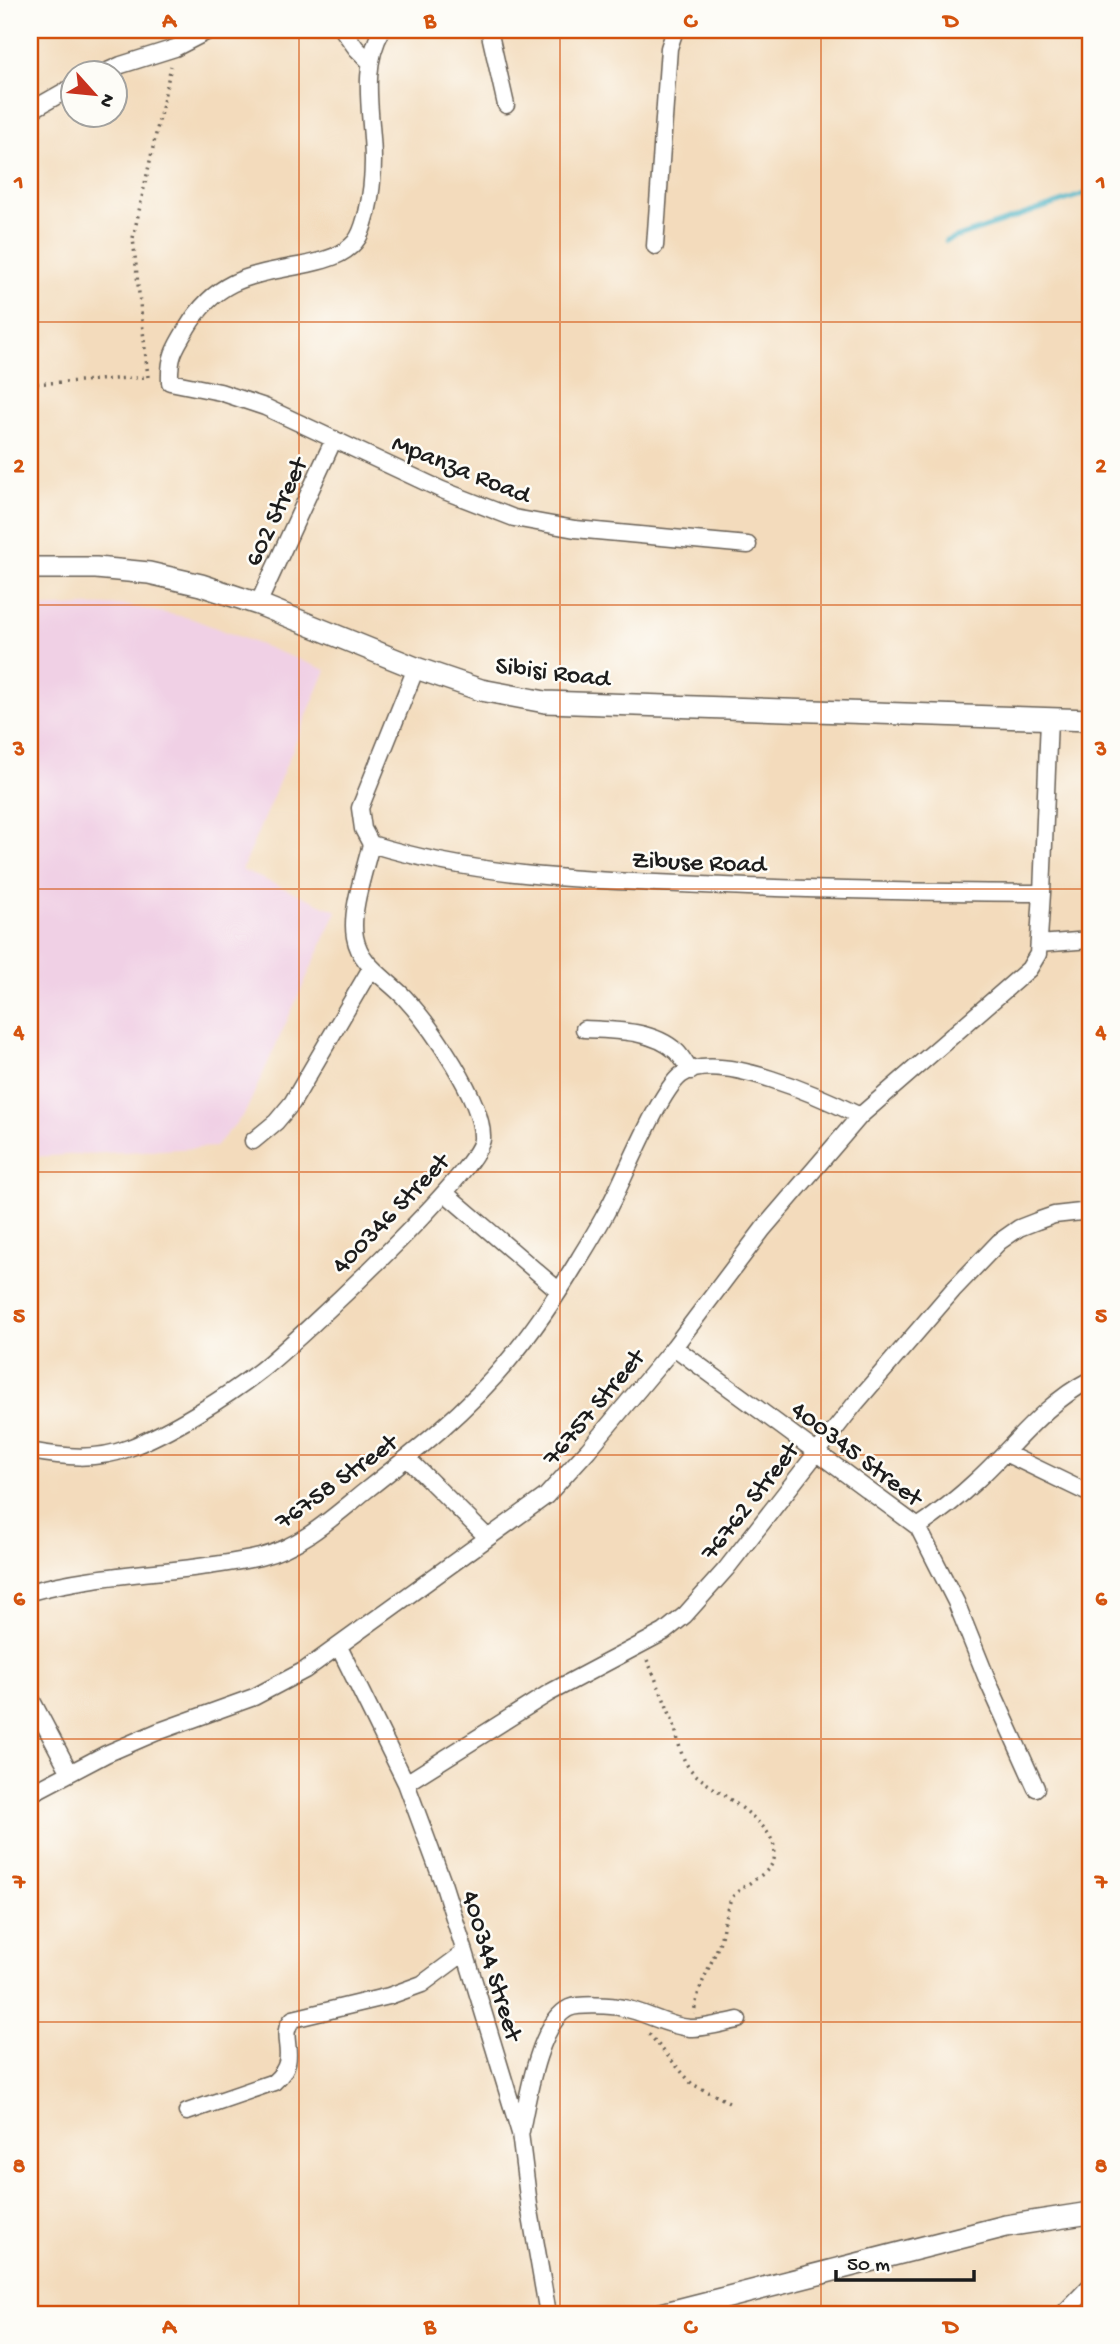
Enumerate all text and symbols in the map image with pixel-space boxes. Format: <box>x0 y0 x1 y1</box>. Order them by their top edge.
text: A <box>161 9 177 36</box>
text: B <box>423 9 437 36</box>
text: C <box>684 9 699 36</box>
text: D <box>942 9 960 36</box>
north arrow <box>60 60 130 130</box>
text: N <box>93 89 119 111</box>
text: 1 <box>13 170 24 197</box>
text: 1 <box>1095 170 1106 197</box>
street label: Mpanza Road <box>387 429 536 514</box>
street label: 602 Street <box>239 452 318 572</box>
text: 2 <box>13 454 25 481</box>
text: 2 <box>1095 454 1107 481</box>
street label: Sibisi Road <box>493 652 613 697</box>
text: 3 <box>12 737 25 764</box>
text: 3 <box>1094 737 1107 764</box>
street label: Zibuse Road <box>631 847 768 882</box>
text: 4 <box>13 1020 25 1047</box>
text: 4 <box>1095 1020 1107 1047</box>
street label: 400346 Street <box>327 1146 459 1282</box>
text: 5 <box>13 1304 25 1331</box>
text: 5 <box>1095 1304 1107 1331</box>
street label: 76757 Street <box>537 1342 655 1474</box>
street label: 400345 Street <box>783 1396 929 1517</box>
street label: 76758 Street <box>270 1427 407 1539</box>
street label: 76762 Street <box>695 1436 809 1569</box>
text: 6 <box>13 1587 26 1614</box>
text: 6 <box>1095 1587 1108 1614</box>
text: 7 <box>12 1870 26 1897</box>
text: 7 <box>1094 1870 1108 1897</box>
street label: 400344 Street <box>452 1887 528 2047</box>
text: 8 <box>13 2154 26 2181</box>
text: 8 <box>1095 2154 1108 2181</box>
scale bar <box>836 2239 975 2283</box>
text: 50 m <box>847 2254 890 2279</box>
text: A <box>161 2315 177 2342</box>
text: B <box>423 2315 437 2342</box>
text: C <box>684 2315 699 2342</box>
text: D <box>942 2315 960 2342</box>

